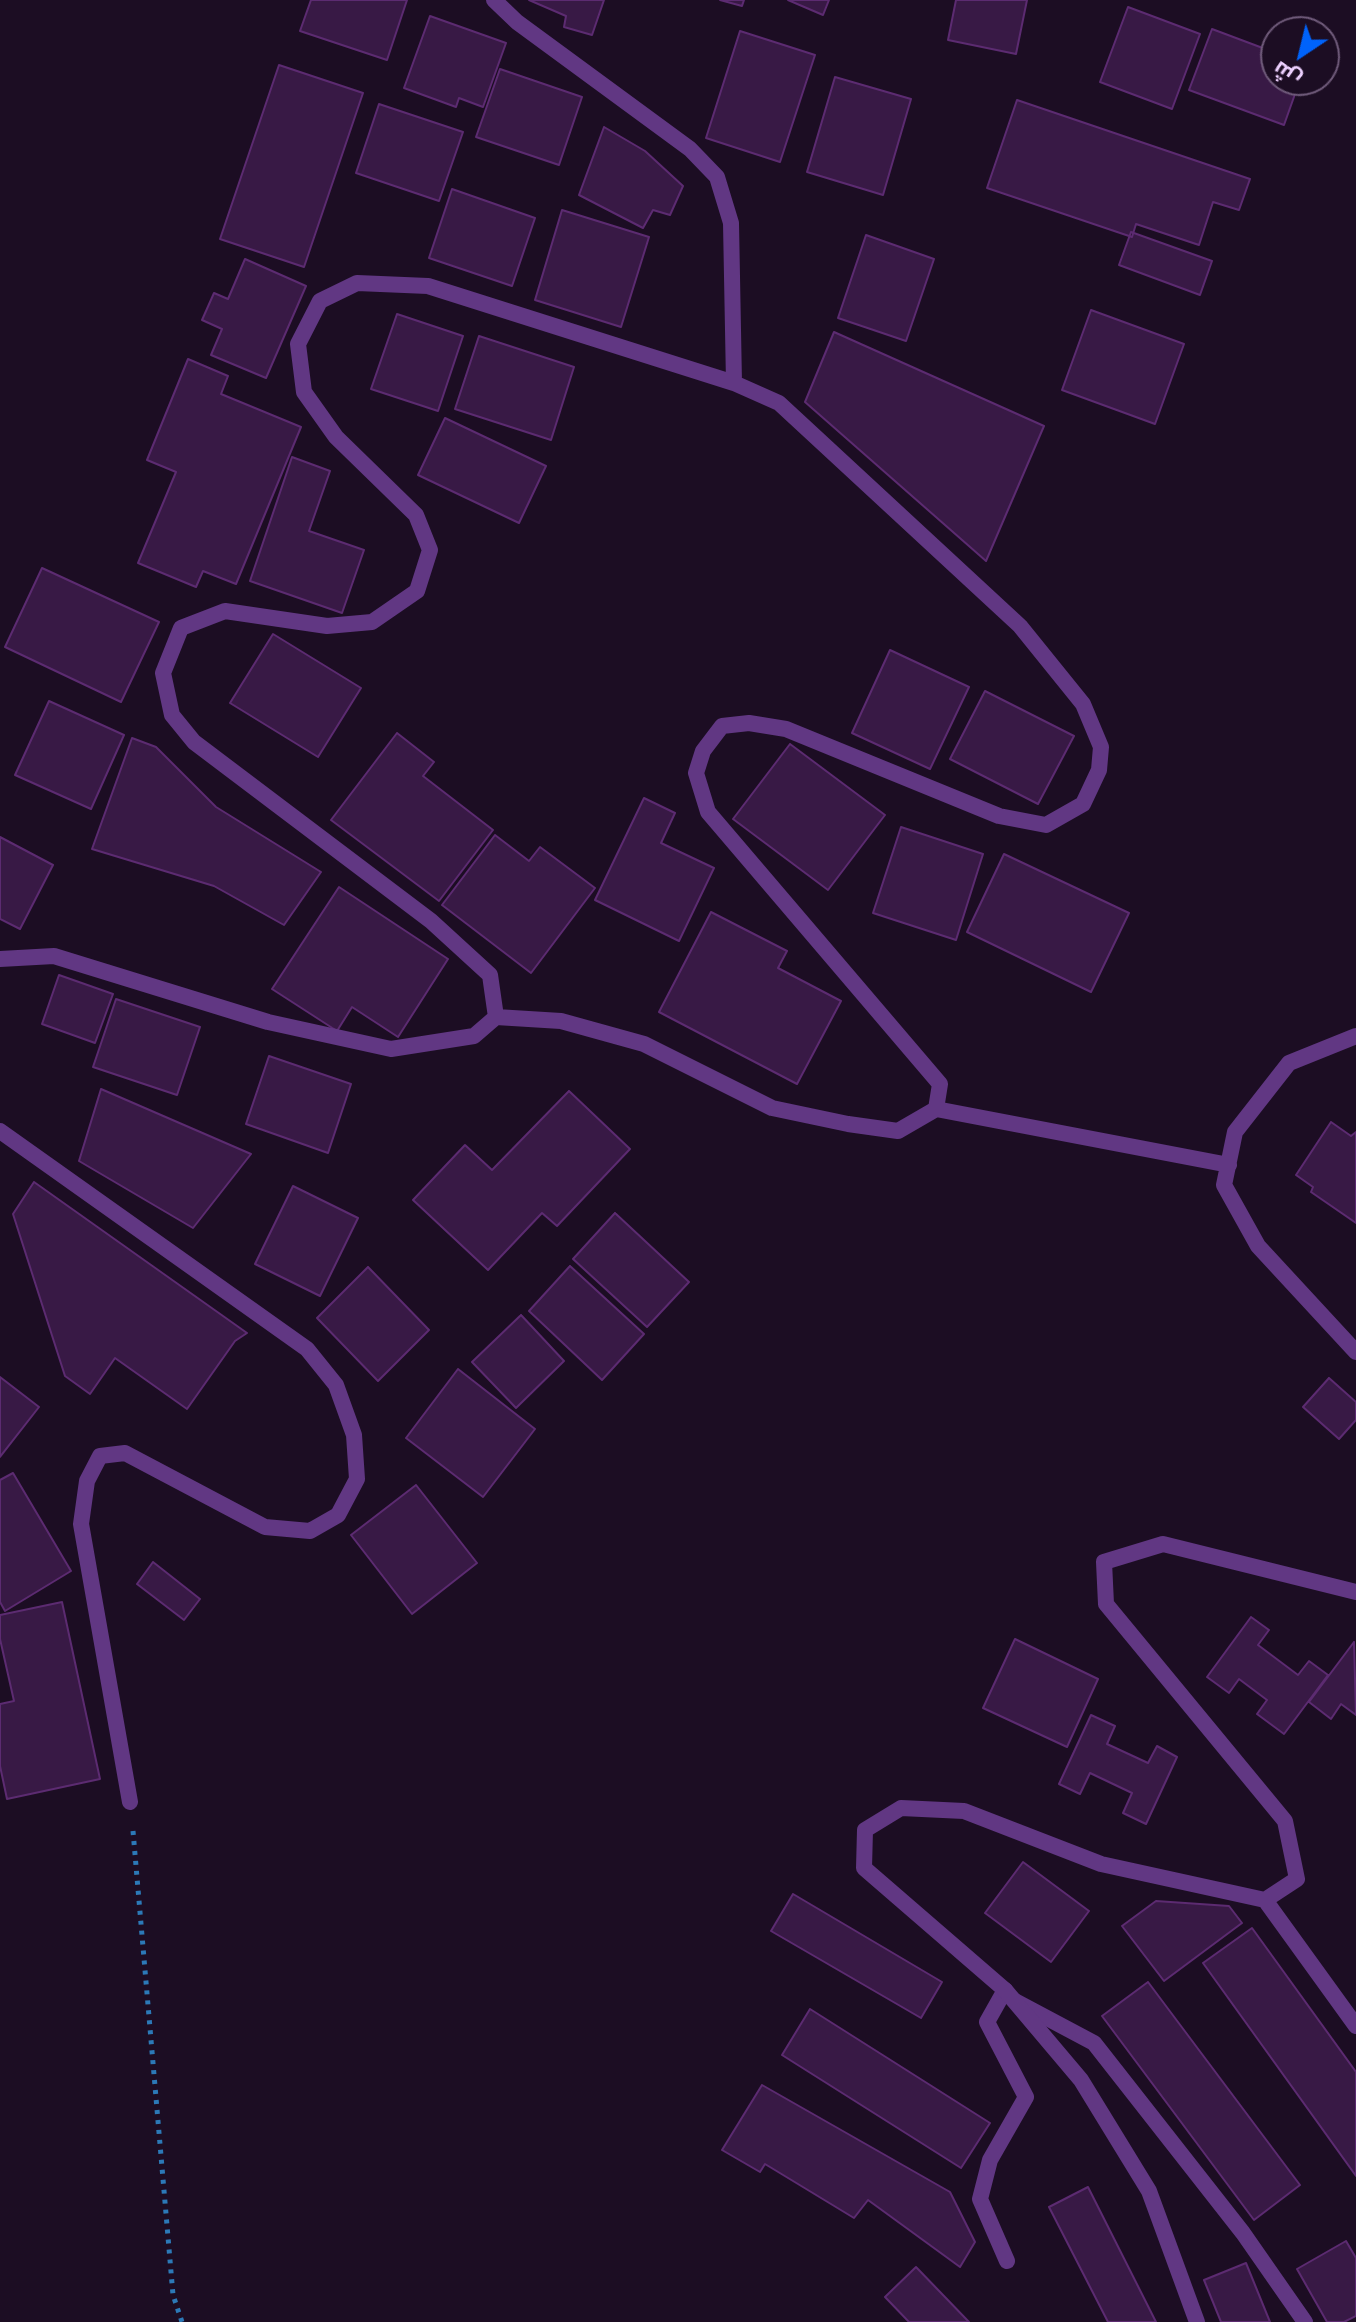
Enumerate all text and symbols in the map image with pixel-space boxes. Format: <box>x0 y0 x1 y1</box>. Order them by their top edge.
north arrow <box>1260 16 1340 96</box>
text: ش <box>1268 55 1306 93</box>

